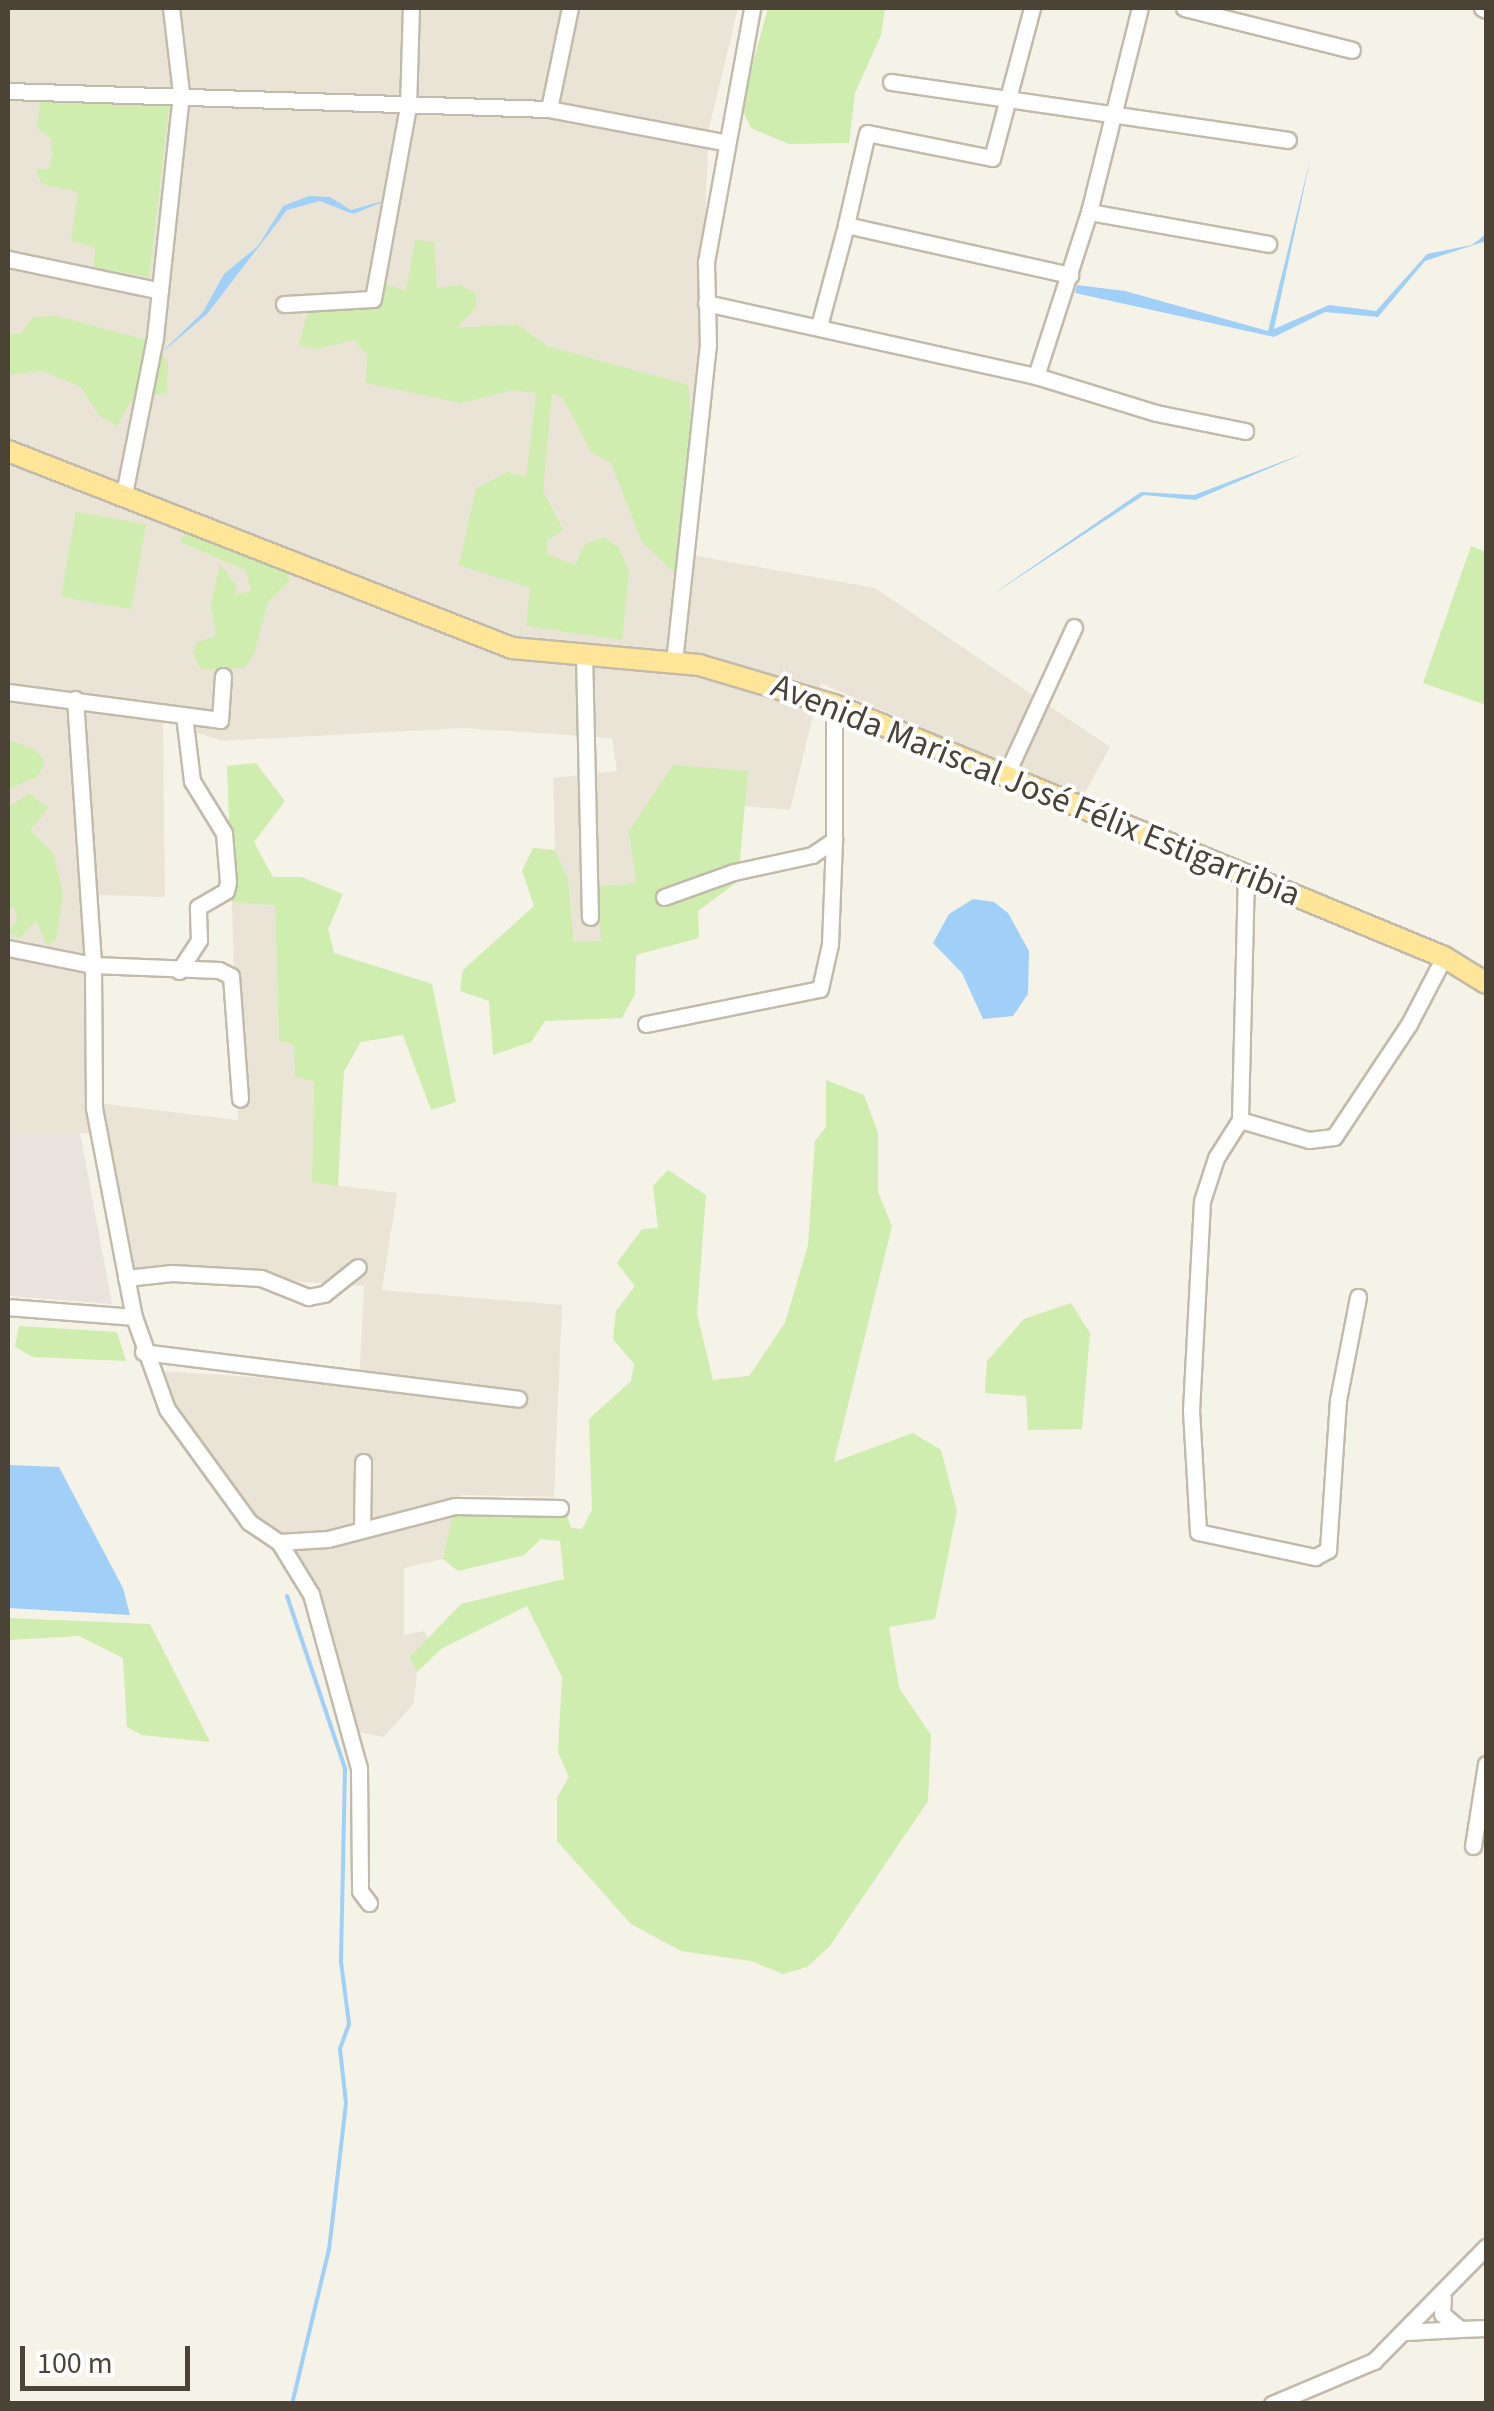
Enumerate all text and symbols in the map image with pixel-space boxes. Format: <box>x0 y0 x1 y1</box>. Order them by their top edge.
street label: Avenida Mariscal José Félix Estigarribia <box>765 664 1307 916</box>
scale bar <box>25 2326 195 2388</box>
text: 100 m <box>37 2342 113 2385</box>

